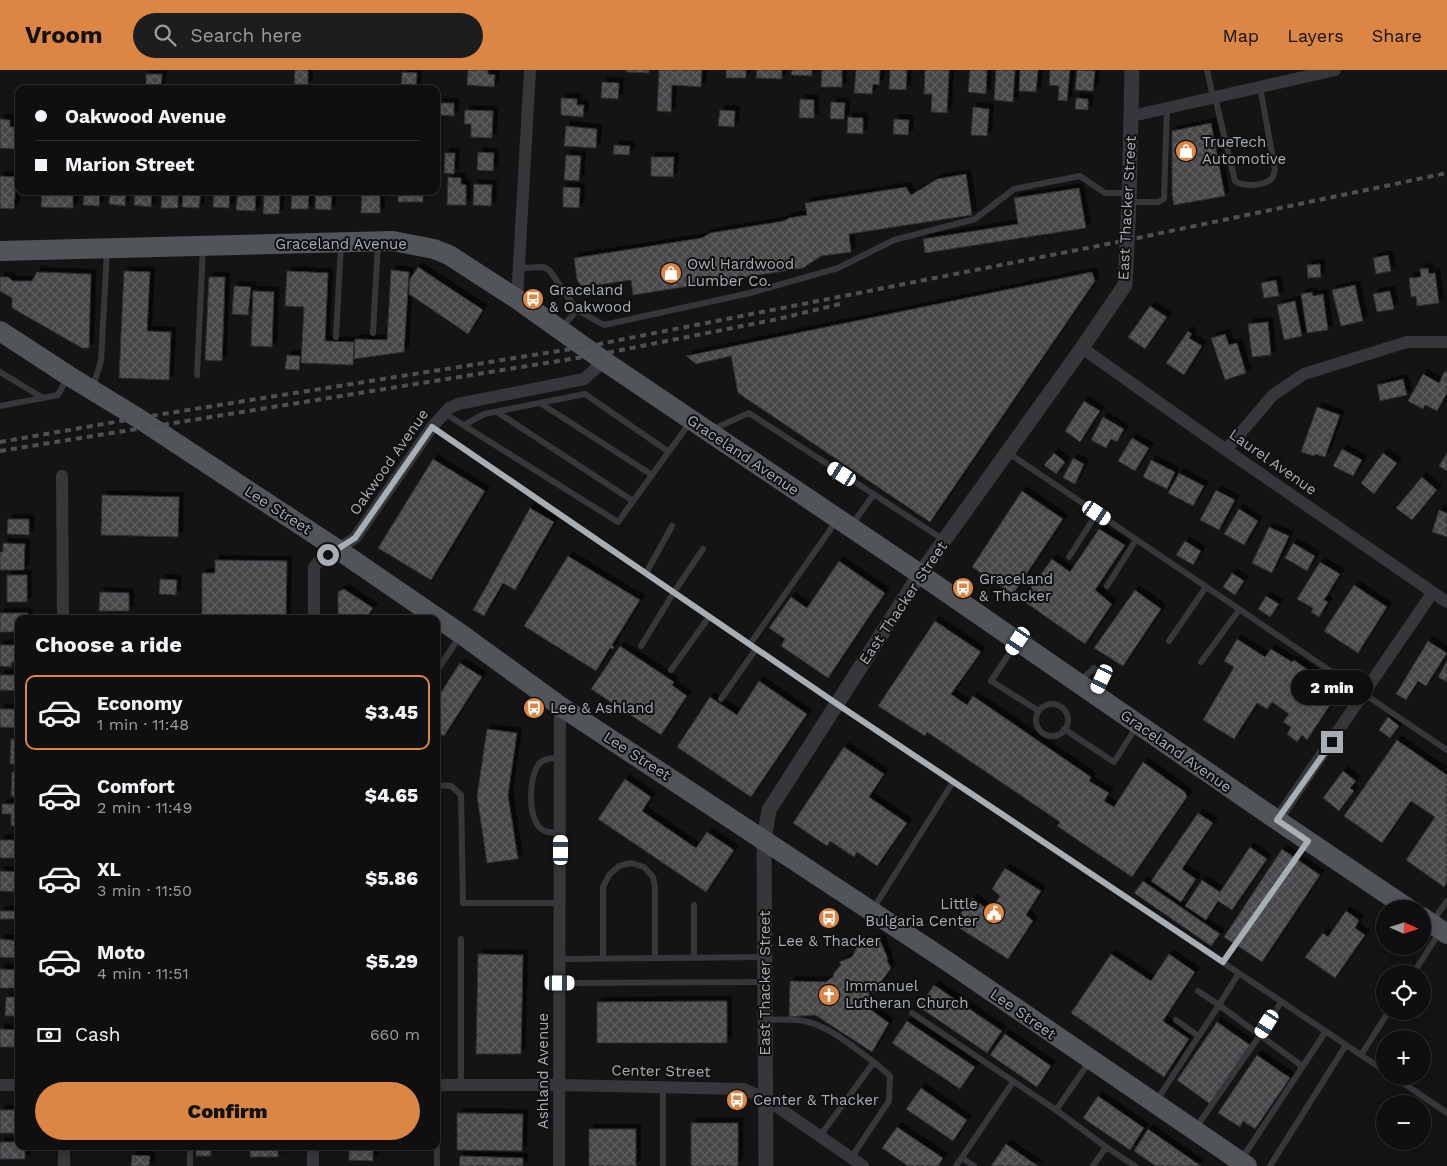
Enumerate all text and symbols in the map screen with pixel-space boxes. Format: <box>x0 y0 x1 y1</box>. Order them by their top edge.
search box <box>133 13 483 58</box>
text: Vroom <box>25 21 103 49</box>
icon: search <box>151 21 179 49</box>
text: Search here <box>191 24 302 47</box>
text: Map <box>1222 25 1259 46</box>
text: Layers <box>1287 25 1344 46</box>
text: Share <box>1372 25 1422 46</box>
text: Oakwood Avenue <box>65 105 226 128</box>
place label: TrueTech Automotive <box>1202 133 1286 168</box>
street label: East Thacker Street <box>1114 135 1140 281</box>
shop icon: TrueTech Automotive <box>1174 139 1198 163</box>
text: Marion Street <box>65 153 194 176</box>
street label: Graceland Avenue <box>275 235 407 253</box>
place label: Owl Hardwood Lumber Co. <box>687 255 794 290</box>
shop icon: Owl Hardwood Lumber Co. <box>659 261 683 285</box>
place label: Graceland & Oakwood <box>549 281 631 316</box>
bus stop icon: Graceland & Oakwood <box>521 287 545 311</box>
street label: Oakwood Avenue <box>346 405 432 519</box>
street label: Graceland Avenue <box>683 411 803 499</box>
street label: Laurel Avenue <box>1226 425 1320 499</box>
car <box>825 460 858 488</box>
street label: Lee Street <box>241 482 316 539</box>
car <box>1080 498 1113 528</box>
street label: East Thacker Street <box>855 537 951 668</box>
route start <box>317 544 339 566</box>
place label: Graceland & Thacker <box>979 570 1053 605</box>
bus stop icon: Graceland & Thacker <box>951 576 975 600</box>
car <box>1003 624 1032 658</box>
text: Choose a ride <box>35 632 182 657</box>
car <box>1088 662 1115 696</box>
callout: 2 min <box>1291 670 1373 704</box>
text: 2 min <box>1310 678 1354 697</box>
icon: car <box>37 690 82 735</box>
text: Economy <box>97 692 182 715</box>
bus stop icon: Lee & Ashland <box>522 696 546 720</box>
place label: Lee & Ashland <box>550 699 654 717</box>
text: $3.45 <box>365 701 418 724</box>
street label: Graceland Avenue <box>1117 706 1235 796</box>
text: 1 min · 11:48 <box>97 715 189 734</box>
street label: Lee Street <box>600 728 675 785</box>
route end <box>1321 731 1343 753</box>
icon: car <box>37 773 82 818</box>
text: Comfort <box>97 775 175 798</box>
text: $4.65 <box>365 784 418 807</box>
text: 2 min · 11:49 <box>97 798 192 817</box>
car <box>553 835 568 865</box>
icon: car <box>37 856 82 901</box>
text: XL <box>97 858 121 881</box>
text: $5.86 <box>365 867 418 890</box>
text: 3 min · 11:50 <box>97 881 192 900</box>
place label: Little Bulgaria Center <box>865 895 978 930</box>
north arrow <box>1376 900 1431 955</box>
map controls <box>1376 900 1431 1150</box>
public building icon: Little Bulgaria Center <box>982 901 1006 925</box>
bus stop icon: Lee & Thacker <box>817 906 841 930</box>
street label: East Thacker Street <box>756 910 774 1055</box>
place label: Lee & Thacker <box>777 932 881 950</box>
icon: car <box>37 939 82 984</box>
text: Moto <box>97 941 145 964</box>
text: $5.29 <box>366 950 418 973</box>
text: 4 min · 11:51 <box>97 964 189 983</box>
button: locate <box>1376 965 1431 1020</box>
car <box>545 976 575 991</box>
place label: Immanuel Lutheran Church <box>845 977 968 1012</box>
church icon: Immanuel Lutheran Church <box>817 983 841 1007</box>
street label: Lee Street <box>987 985 1060 1044</box>
car <box>1252 1007 1281 1041</box>
street label: Ashland Avenue <box>534 1013 552 1129</box>
icon: cash <box>35 1021 63 1049</box>
text: Cash <box>75 1023 121 1046</box>
text: 660 m <box>370 1025 420 1044</box>
button: + <box>1376 1030 1431 1085</box>
street label: Center Street <box>611 1061 711 1081</box>
button: Confirm <box>35 1082 420 1140</box>
bus stop icon: Center & Thacker <box>725 1088 749 1112</box>
place label: Center & Thacker <box>753 1091 879 1109</box>
button: − <box>1376 1095 1431 1150</box>

